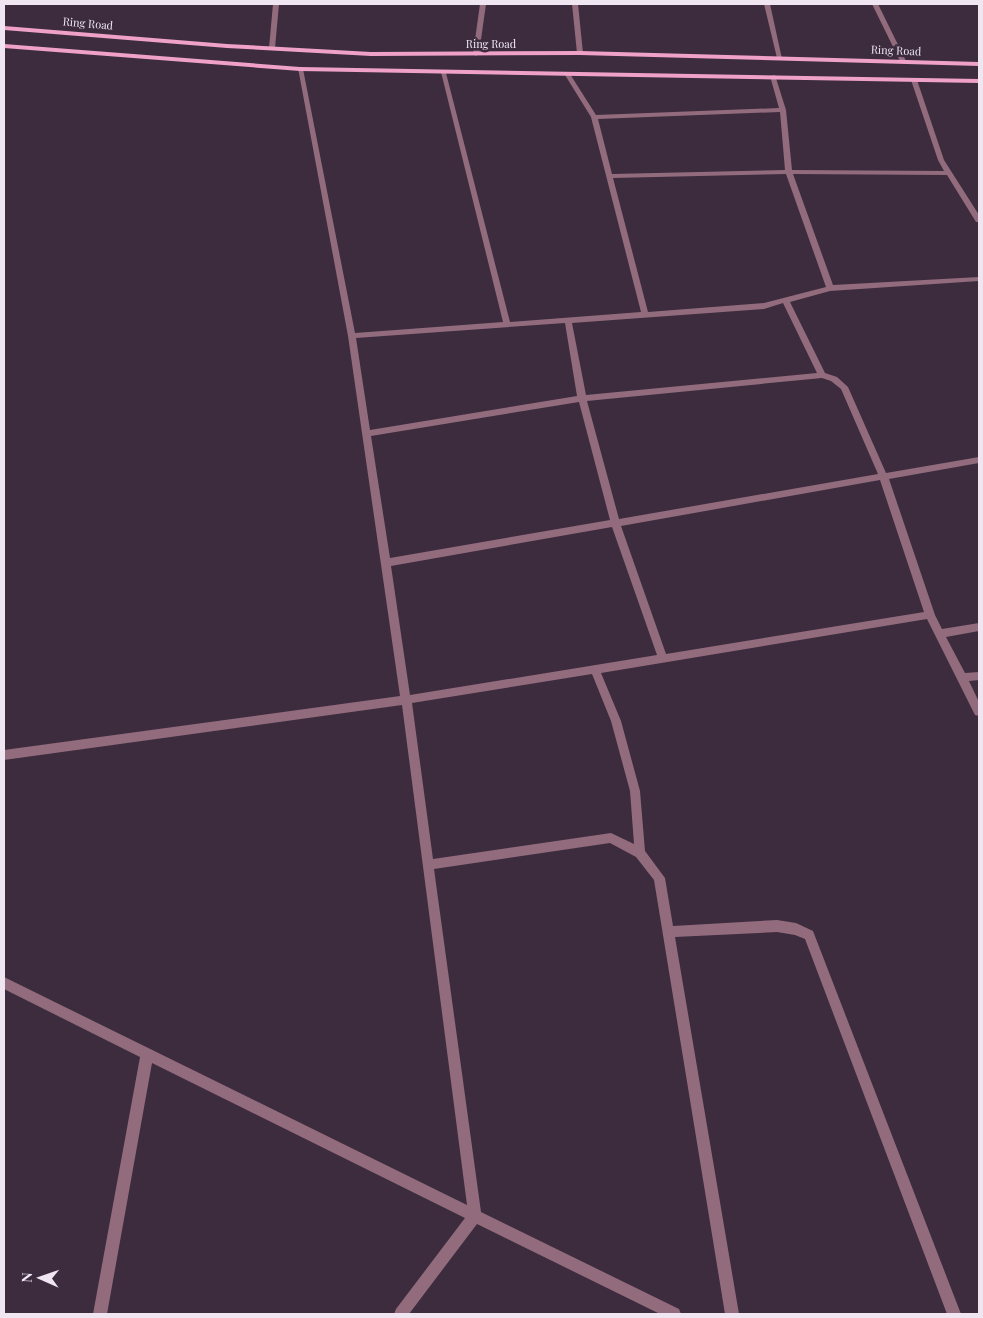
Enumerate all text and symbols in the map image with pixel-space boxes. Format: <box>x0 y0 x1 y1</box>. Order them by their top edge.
street label: Ring Road <box>62 13 114 33</box>
street label: Ring Road <box>466 36 517 51</box>
street label: Ring Road <box>871 42 922 58</box>
north arrow <box>15 1253 65 1303</box>
text: N <box>17 1272 36 1283</box>

